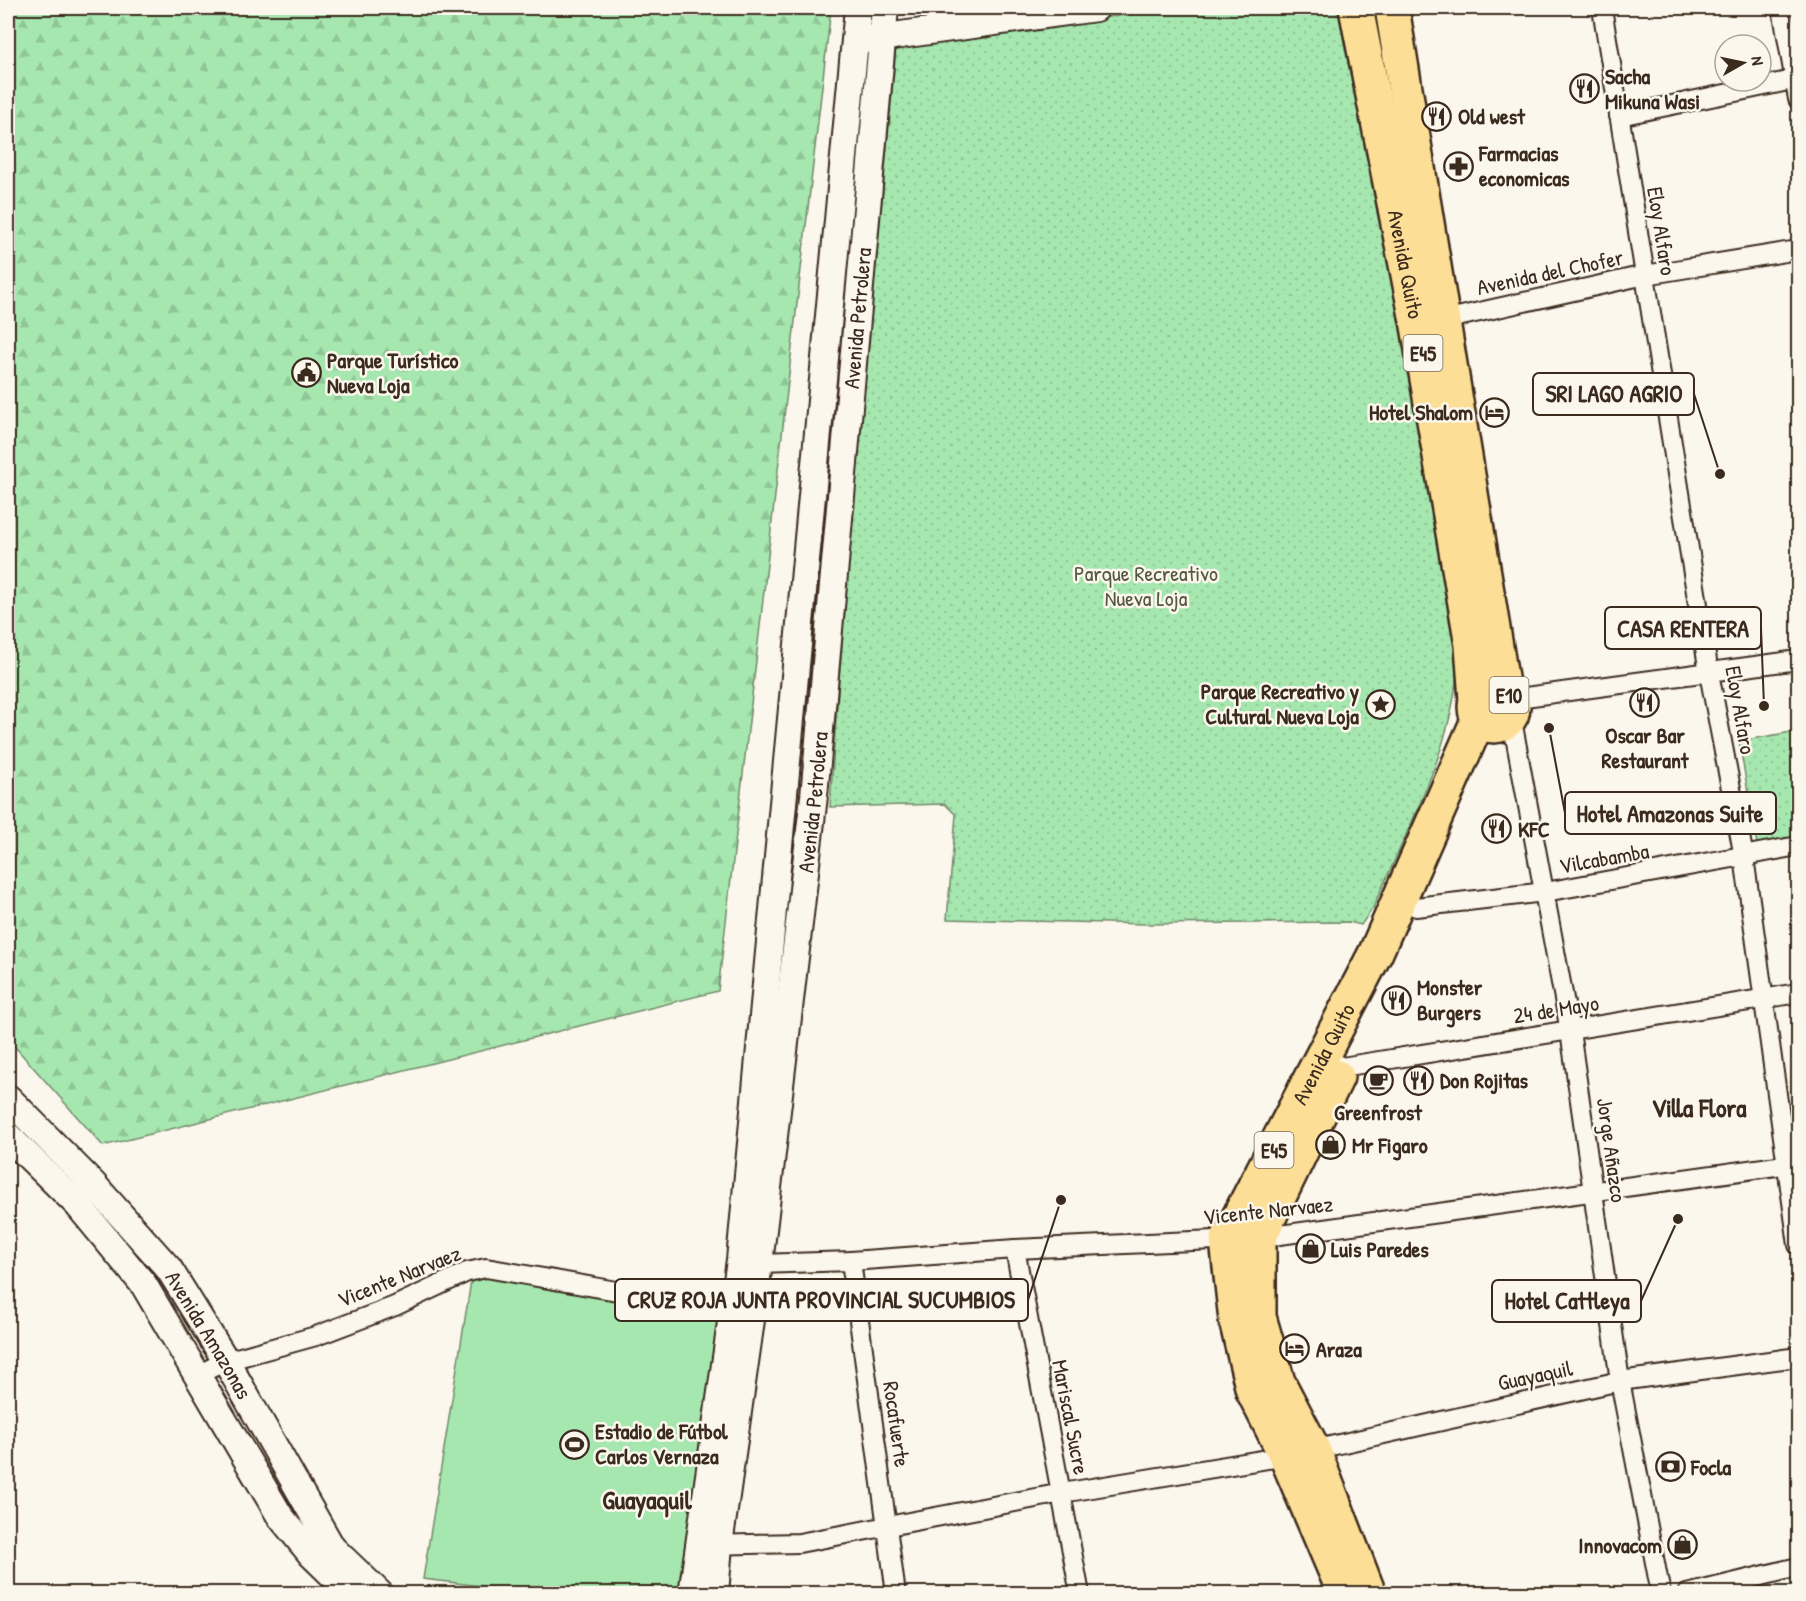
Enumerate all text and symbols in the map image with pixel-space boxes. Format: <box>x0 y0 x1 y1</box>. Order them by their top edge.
north arrow <box>1713 33 1773 93</box>
text: N <box>1746 55 1769 67</box>
place label: Sacha Mikuna Wasi <box>1605 61 1700 116</box>
restaurant icon: Sacha Mikuna Wasi <box>1568 73 1600 105</box>
restaurant icon: Old west <box>1421 100 1453 132</box>
place label: Old west <box>1458 101 1526 131</box>
place label: Farmacias economicas <box>1478 138 1570 193</box>
pharmacy icon: Farmacias economicas <box>1442 150 1474 182</box>
street label: Eloy Alfaro <box>1640 185 1684 278</box>
street label: Avenida Quito <box>1381 207 1431 321</box>
street label: Avenida del Chofer <box>1474 242 1626 302</box>
street label: Avenida Petrolera <box>836 246 878 390</box>
road number: E45 <box>1404 335 1442 371</box>
place label: Parque Turístico Nueva Loja <box>327 345 458 400</box>
public building icon: Parque Turístico Nueva Loja <box>290 357 322 389</box>
callout: SRI LAGO AGRIO <box>1533 373 1694 415</box>
text: SRI LAGO AGRIO <box>1545 377 1683 409</box>
hotel icon: Hotel Shalom <box>1478 396 1510 428</box>
place label: Hotel Shalom <box>1369 397 1473 427</box>
park label: Parque Recreativo Nueva Loja <box>1074 558 1218 613</box>
callout: CASA RENTERA <box>1605 607 1761 649</box>
text: CASA RENTERA <box>1617 612 1749 644</box>
street label: Eloy Alfaro <box>1718 663 1764 757</box>
place label: Parque Recreativo y Cultural Nueva Loja <box>1201 676 1360 731</box>
road number: E10 <box>1490 677 1528 713</box>
restaurant icon: Oscar Bar Restaurant <box>1629 687 1661 719</box>
place icon: Parque Recreativo y Cultural Nueva Loja <box>1364 688 1396 720</box>
place label: Oscar Bar Restaurant <box>1602 720 1690 775</box>
street label: Avenida Petrolera <box>790 730 835 874</box>
callout: Hotel Amazonas Suite <box>1565 792 1776 834</box>
text: Hotel Amazonas Suite <box>1577 797 1764 829</box>
restaurant icon: KFC <box>1481 813 1513 845</box>
place label: KFC <box>1518 814 1550 844</box>
street label: Vilcabamba <box>1557 835 1652 881</box>
place label: Monster Burgers <box>1417 972 1483 1028</box>
restaurant icon: Monster Burgers <box>1380 984 1412 1016</box>
street label: 24 de Mayo <box>1511 987 1601 1031</box>
street label: Avenida Quito <box>1285 998 1362 1110</box>
cafe icon: Greenfrost <box>1362 1064 1394 1096</box>
restaurant icon: Don Rojitas <box>1403 1064 1435 1096</box>
place label: Don Rojitas <box>1440 1065 1528 1095</box>
district label: Villa Flora <box>1651 1090 1747 1125</box>
street label: Jorge Añazco <box>1590 1096 1634 1204</box>
place label: Greenfrost <box>1334 1097 1423 1127</box>
shop icon: Mr Figaro <box>1315 1129 1347 1161</box>
place label: Mr Figaro <box>1352 1130 1428 1161</box>
road number: E45 <box>1254 1132 1294 1168</box>
street label: Vicente Narvaez <box>1202 1188 1334 1232</box>
shop icon: Luis Paredes <box>1294 1233 1326 1265</box>
place label: Luis Paredes <box>1331 1234 1429 1264</box>
street label: Vicente Narvaez <box>333 1238 465 1314</box>
street label: Avenida Amazonas <box>159 1265 259 1404</box>
callout: CRUZ ROJA JUNTA PROVINCIAL SUCUMBIOS <box>615 1279 1028 1321</box>
callout: Hotel Cattleya <box>1492 1280 1641 1322</box>
text: CRUZ ROJA JUNTA PROVINCIAL SUCUMBIOS <box>627 1283 1015 1315</box>
text: Hotel Cattleya <box>1504 1284 1630 1317</box>
hotel icon: Araza <box>1279 1333 1311 1365</box>
place label: Araza <box>1316 1334 1362 1364</box>
street label: Guayaquil <box>1495 1352 1575 1398</box>
street label: Mariscal Sucre <box>1045 1357 1097 1477</box>
street label: Rocafuerte <box>876 1379 918 1469</box>
place label: Estadio de Fútbol Carlos Vernaza <box>595 1416 729 1471</box>
sports icon: Estadio de Fútbol Carlos Vernaza <box>558 1428 590 1460</box>
bank icon: Focla <box>1654 1451 1686 1483</box>
place label: Focla <box>1690 1452 1732 1482</box>
district label: Guayaquil <box>602 1482 693 1518</box>
shop icon: Innovacom <box>1667 1529 1699 1561</box>
place label: Innovacom <box>1578 1530 1662 1560</box>

